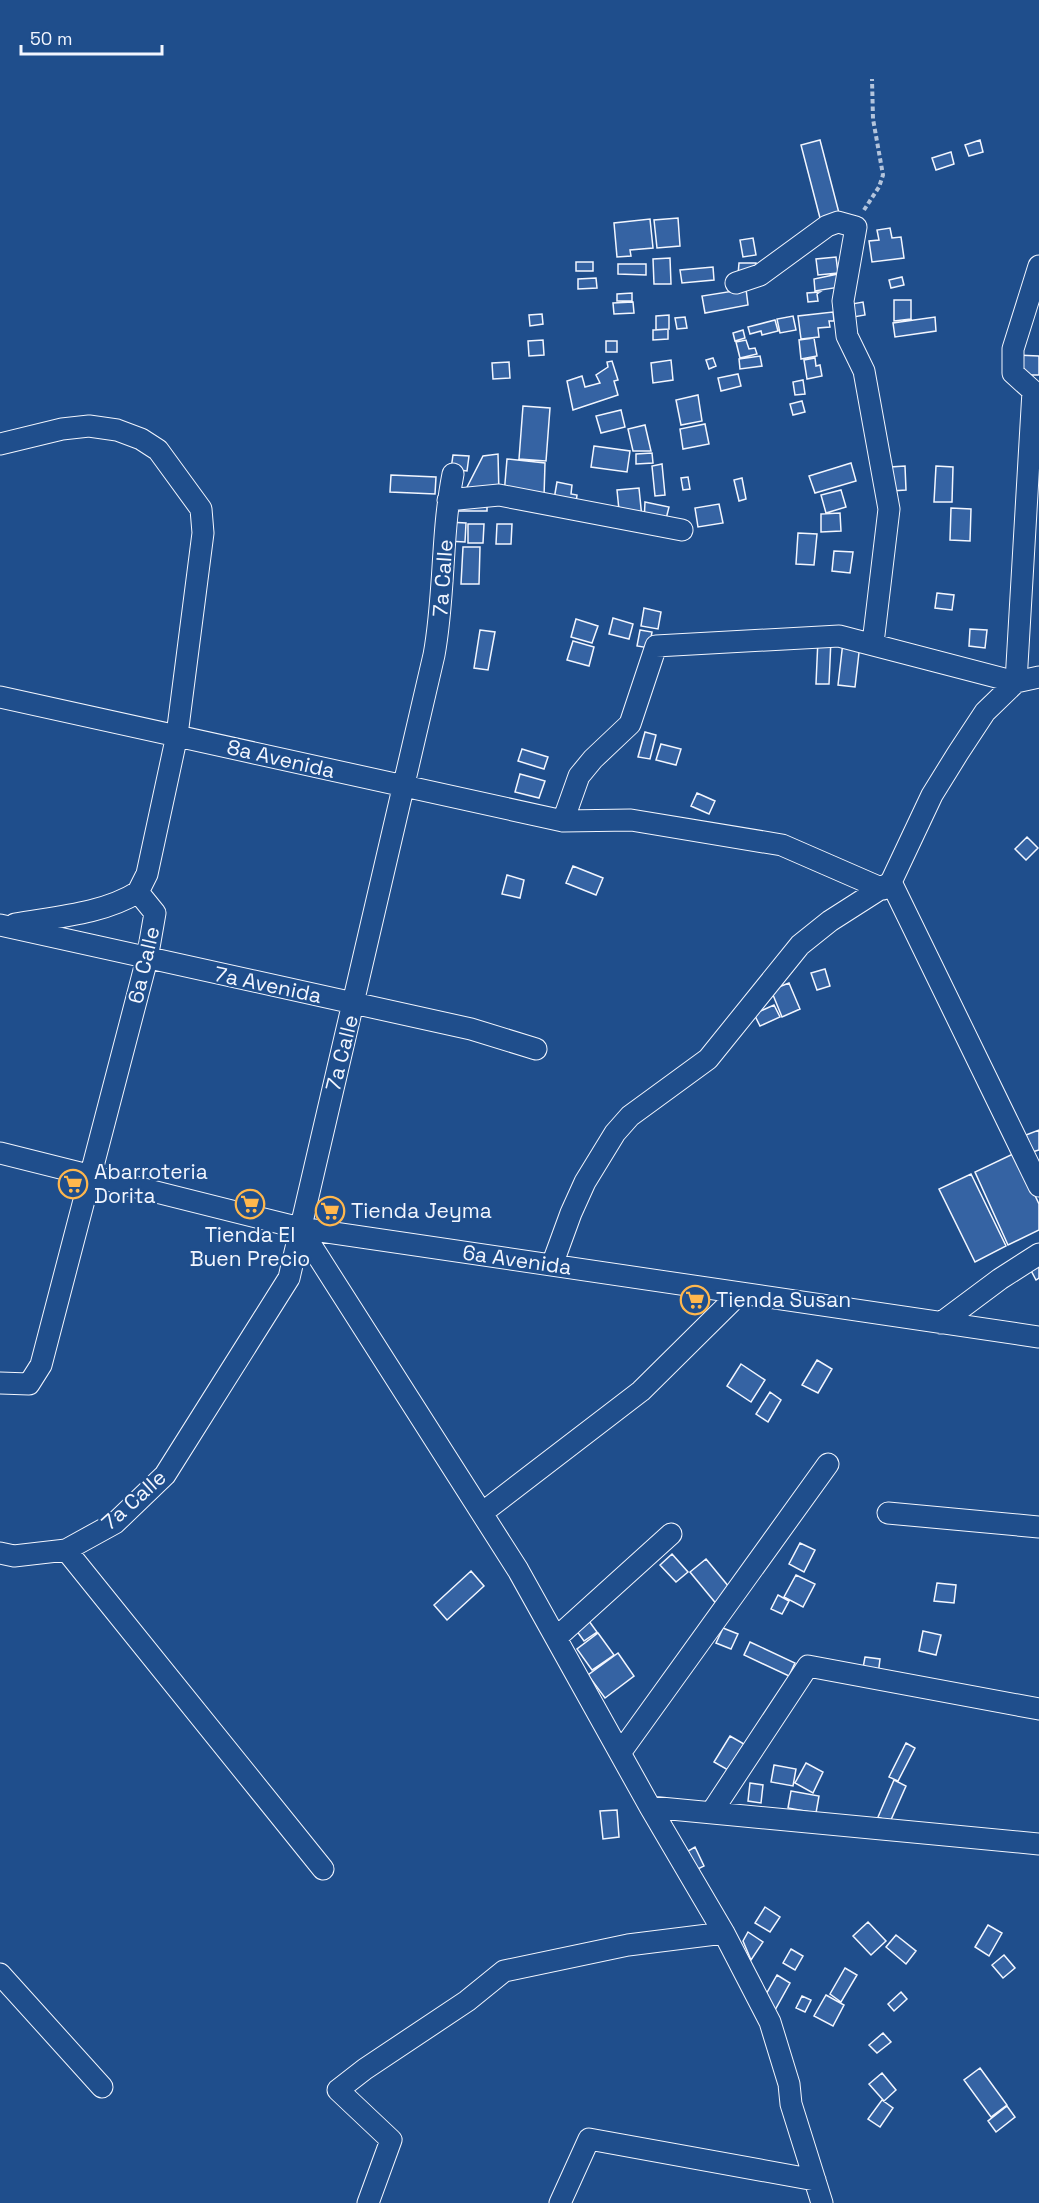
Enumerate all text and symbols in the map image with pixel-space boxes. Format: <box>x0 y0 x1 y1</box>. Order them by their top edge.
scale bar <box>21 18 162 56</box>
text: 50 m <box>30 27 72 50</box>
street label: 7a Calle <box>426 538 459 618</box>
street label: 8a Avenida <box>224 733 338 784</box>
street label: 6a Calle <box>122 924 166 1006</box>
street label: 7a Avenida <box>212 960 324 1009</box>
street label: 7a Calle <box>319 1012 364 1094</box>
place label: Abarroteria Dorita <box>94 1158 208 1209</box>
supermarket icon: Abarroteria Dorita <box>57 1168 89 1200</box>
supermarket icon: Tienda El Buen Precio <box>234 1188 266 1220</box>
supermarket icon: Tienda Jeyma <box>314 1195 346 1227</box>
place label: Tienda Jeyma <box>351 1197 492 1224</box>
place label: Tienda El Buen Precio <box>190 1221 310 1272</box>
street label: 6a Avenida <box>461 1238 573 1281</box>
supermarket icon: Tienda Susan <box>679 1284 711 1316</box>
place label: Tienda Susan <box>716 1286 851 1313</box>
street label: 7a Calle <box>96 1464 172 1536</box>

